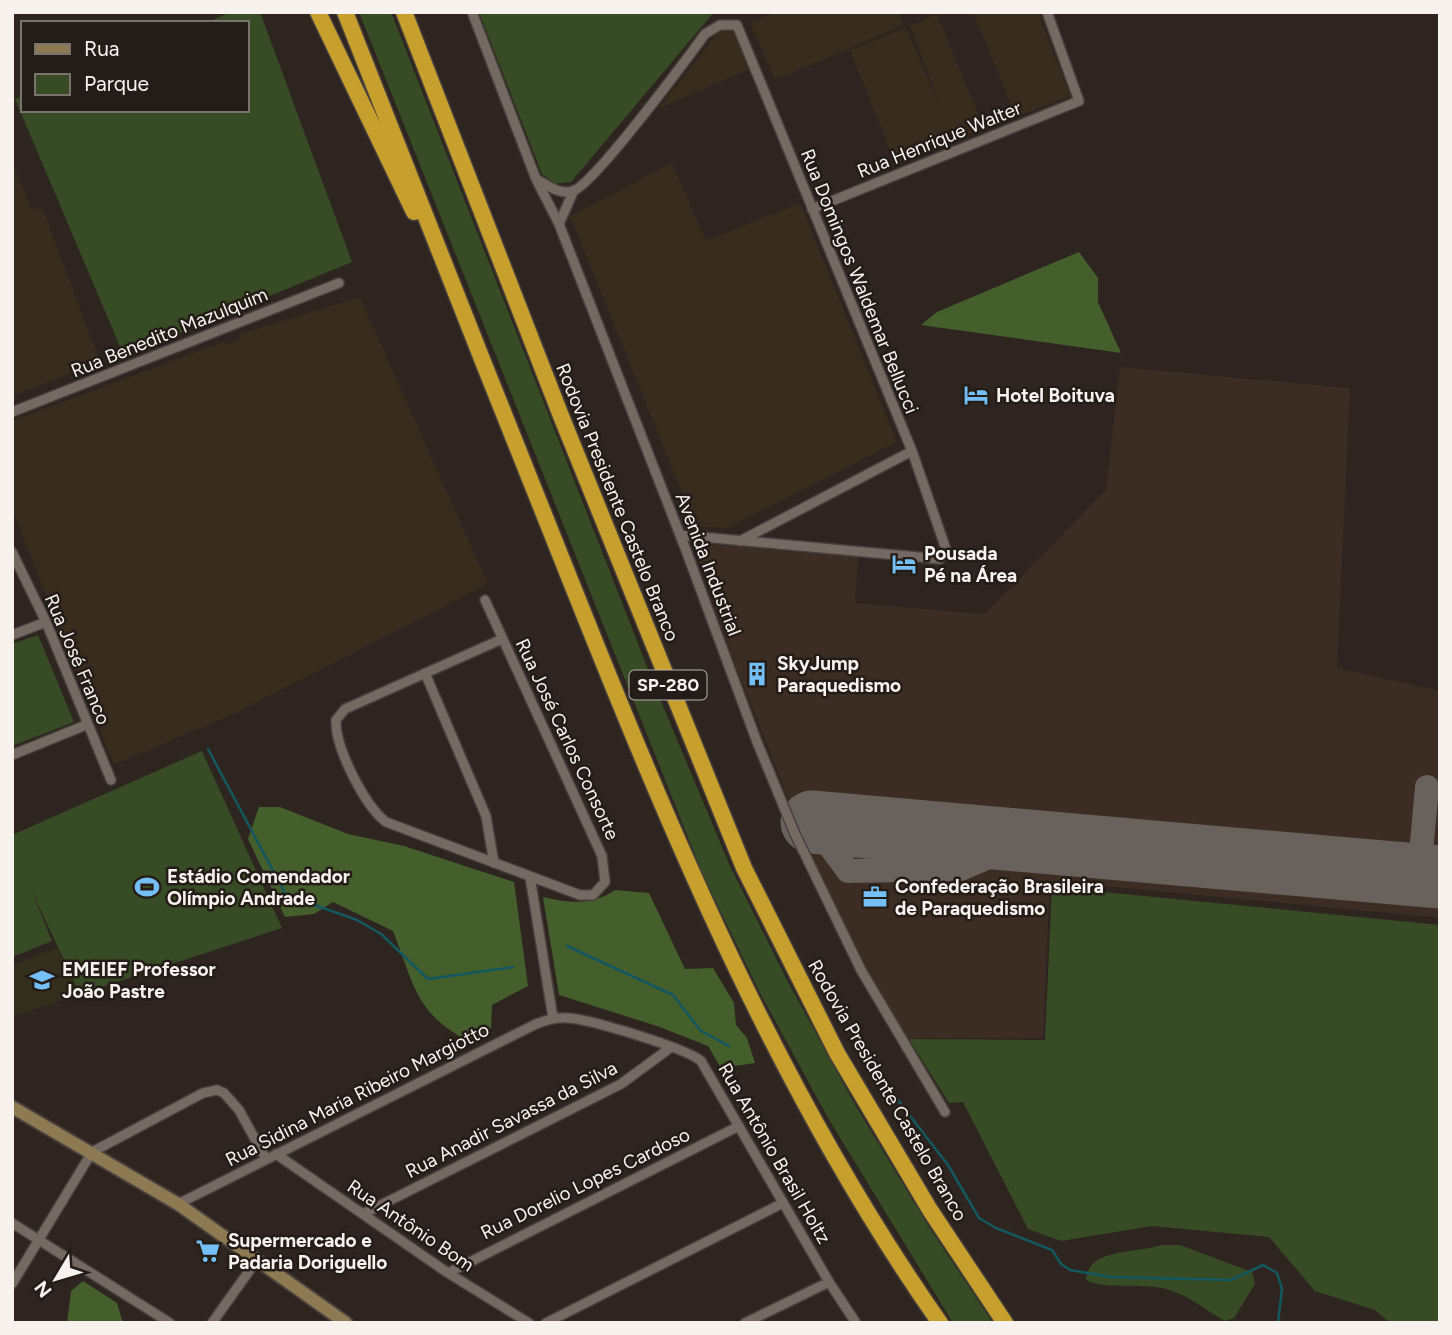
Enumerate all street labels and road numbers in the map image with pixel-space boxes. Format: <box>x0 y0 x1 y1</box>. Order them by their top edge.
street label: Rua Henrique Walter <box>854 96 1025 183</box>
street label: Rua Domingos Waldemar Bellucci <box>796 145 923 417</box>
street label: Rua Benedito Mazulquim <box>67 282 271 383</box>
street label: Rodovia Presidente Castelo Branco <box>551 360 684 645</box>
street label: Avenida Industrial <box>671 489 746 639</box>
street label: Rua José Franco <box>40 590 115 728</box>
street label: Rua José Carlos Consorte <box>511 635 624 843</box>
road number: SP-280 <box>630 670 706 700</box>
street label: Rodovia Presidente Castelo Branco <box>803 955 972 1225</box>
street label: Rua Sidina Maria Ribeiro Margiotto <box>222 1018 493 1171</box>
street label: Rua Anadir Savassa da Silva <box>402 1056 621 1183</box>
street label: Rua Antônio Brasil Holtz <box>713 1059 836 1248</box>
street label: Rua Dorelio Lopes Cardoso <box>477 1123 694 1244</box>
street label: Rua Antônio Bom <box>343 1174 479 1276</box>

